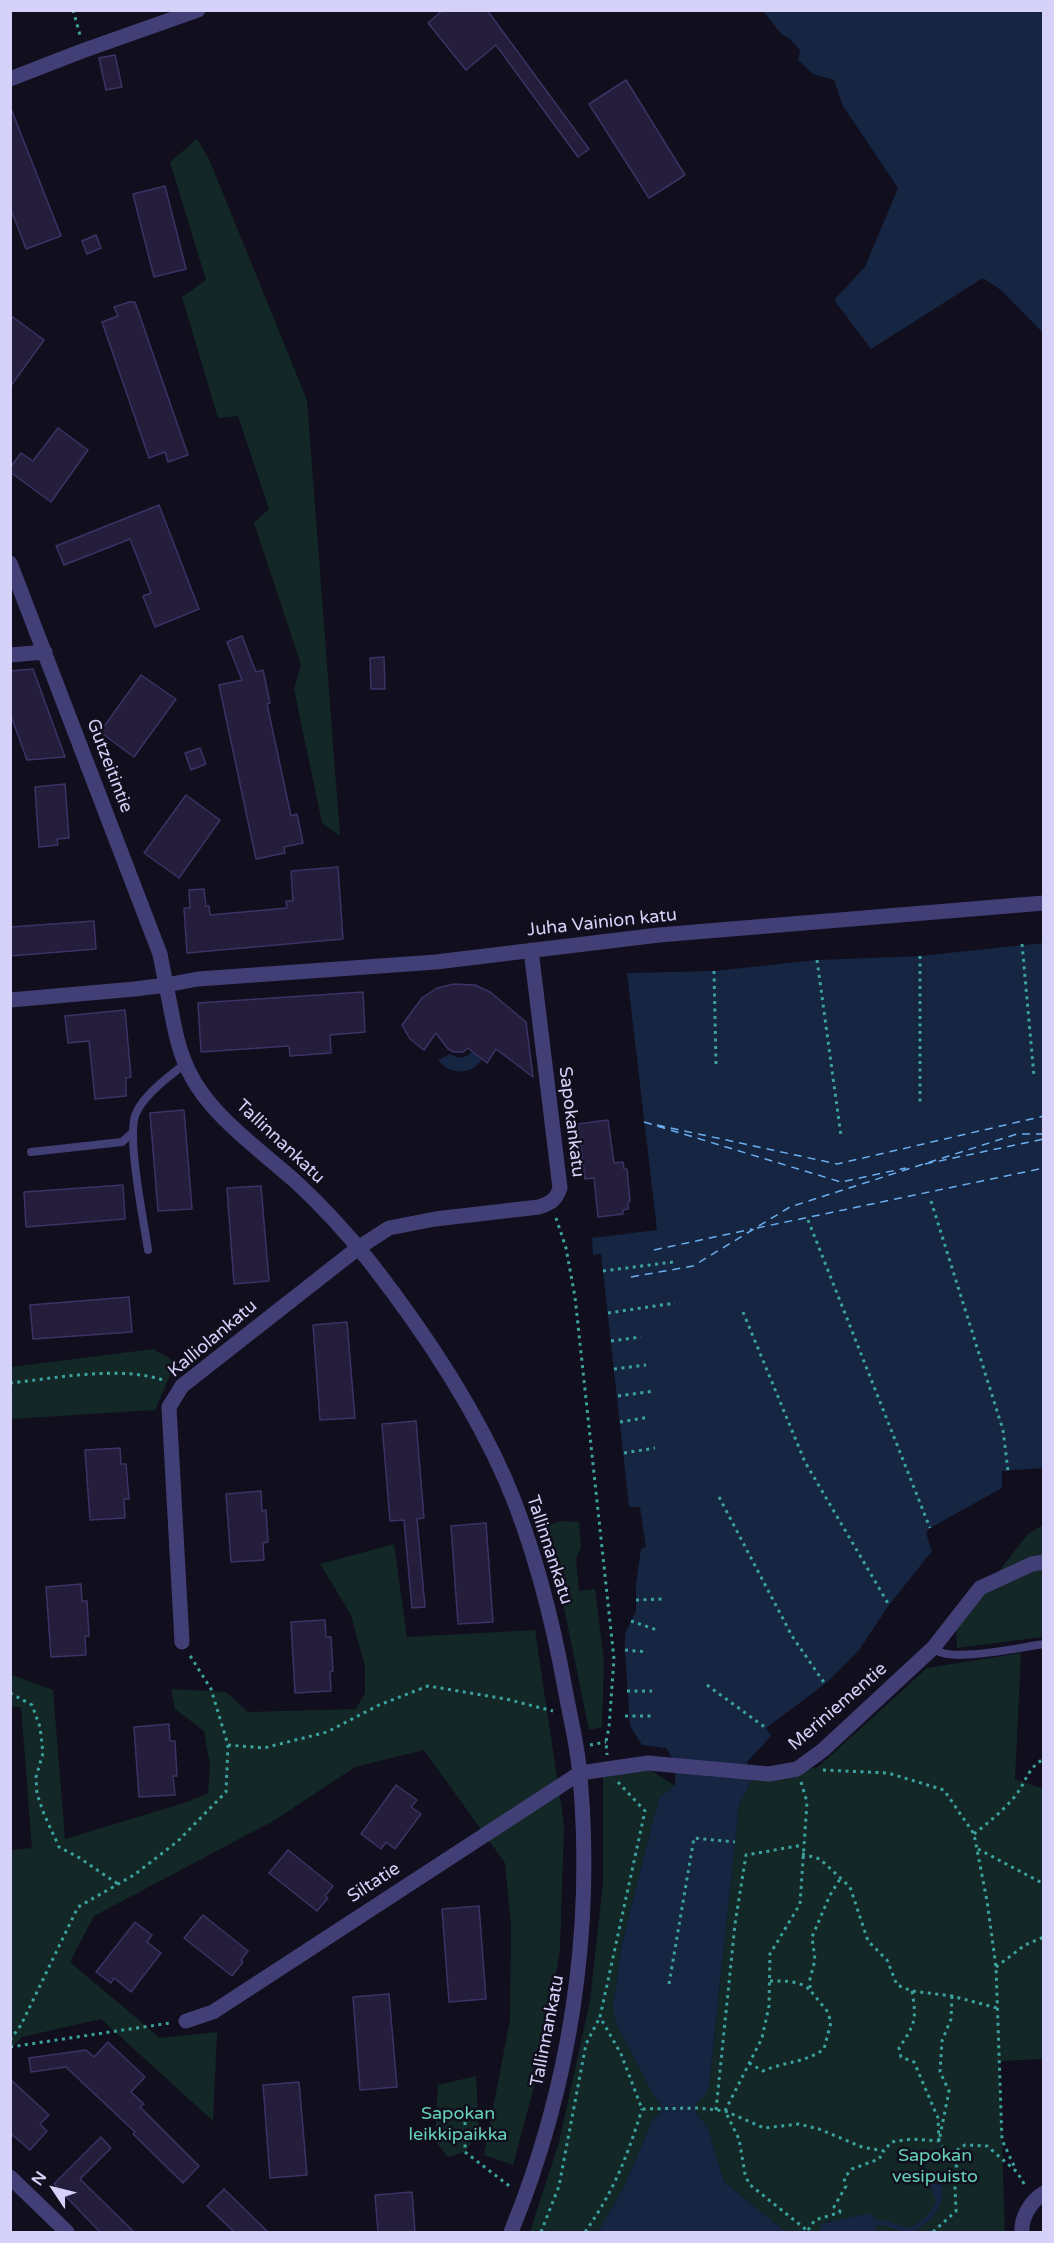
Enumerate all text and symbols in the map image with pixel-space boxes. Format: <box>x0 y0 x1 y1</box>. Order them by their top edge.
street label: Gutzeitintie <box>81 716 137 816</box>
street label: Juha Vainion katu <box>526 904 678 942</box>
street label: Sapokankatu <box>553 1065 589 1179</box>
street label: Tallinnankatu <box>231 1095 329 1189</box>
street label: Kalliolankatu <box>164 1296 262 1382</box>
street label: Tallinnankatu <box>521 1493 577 1607</box>
street label: Meriniementie <box>784 1658 892 1756</box>
street label: Siltatie <box>344 1858 404 1908</box>
street label: Tallinnankatu <box>527 1973 569 2089</box>
park label: Sapokan leikkipaikka <box>409 2103 507 2146</box>
park label: Sapokan vesipuisto <box>892 2145 978 2188</box>
north arrow <box>24 2159 84 2219</box>
text: N <box>27 2168 51 2190</box>

